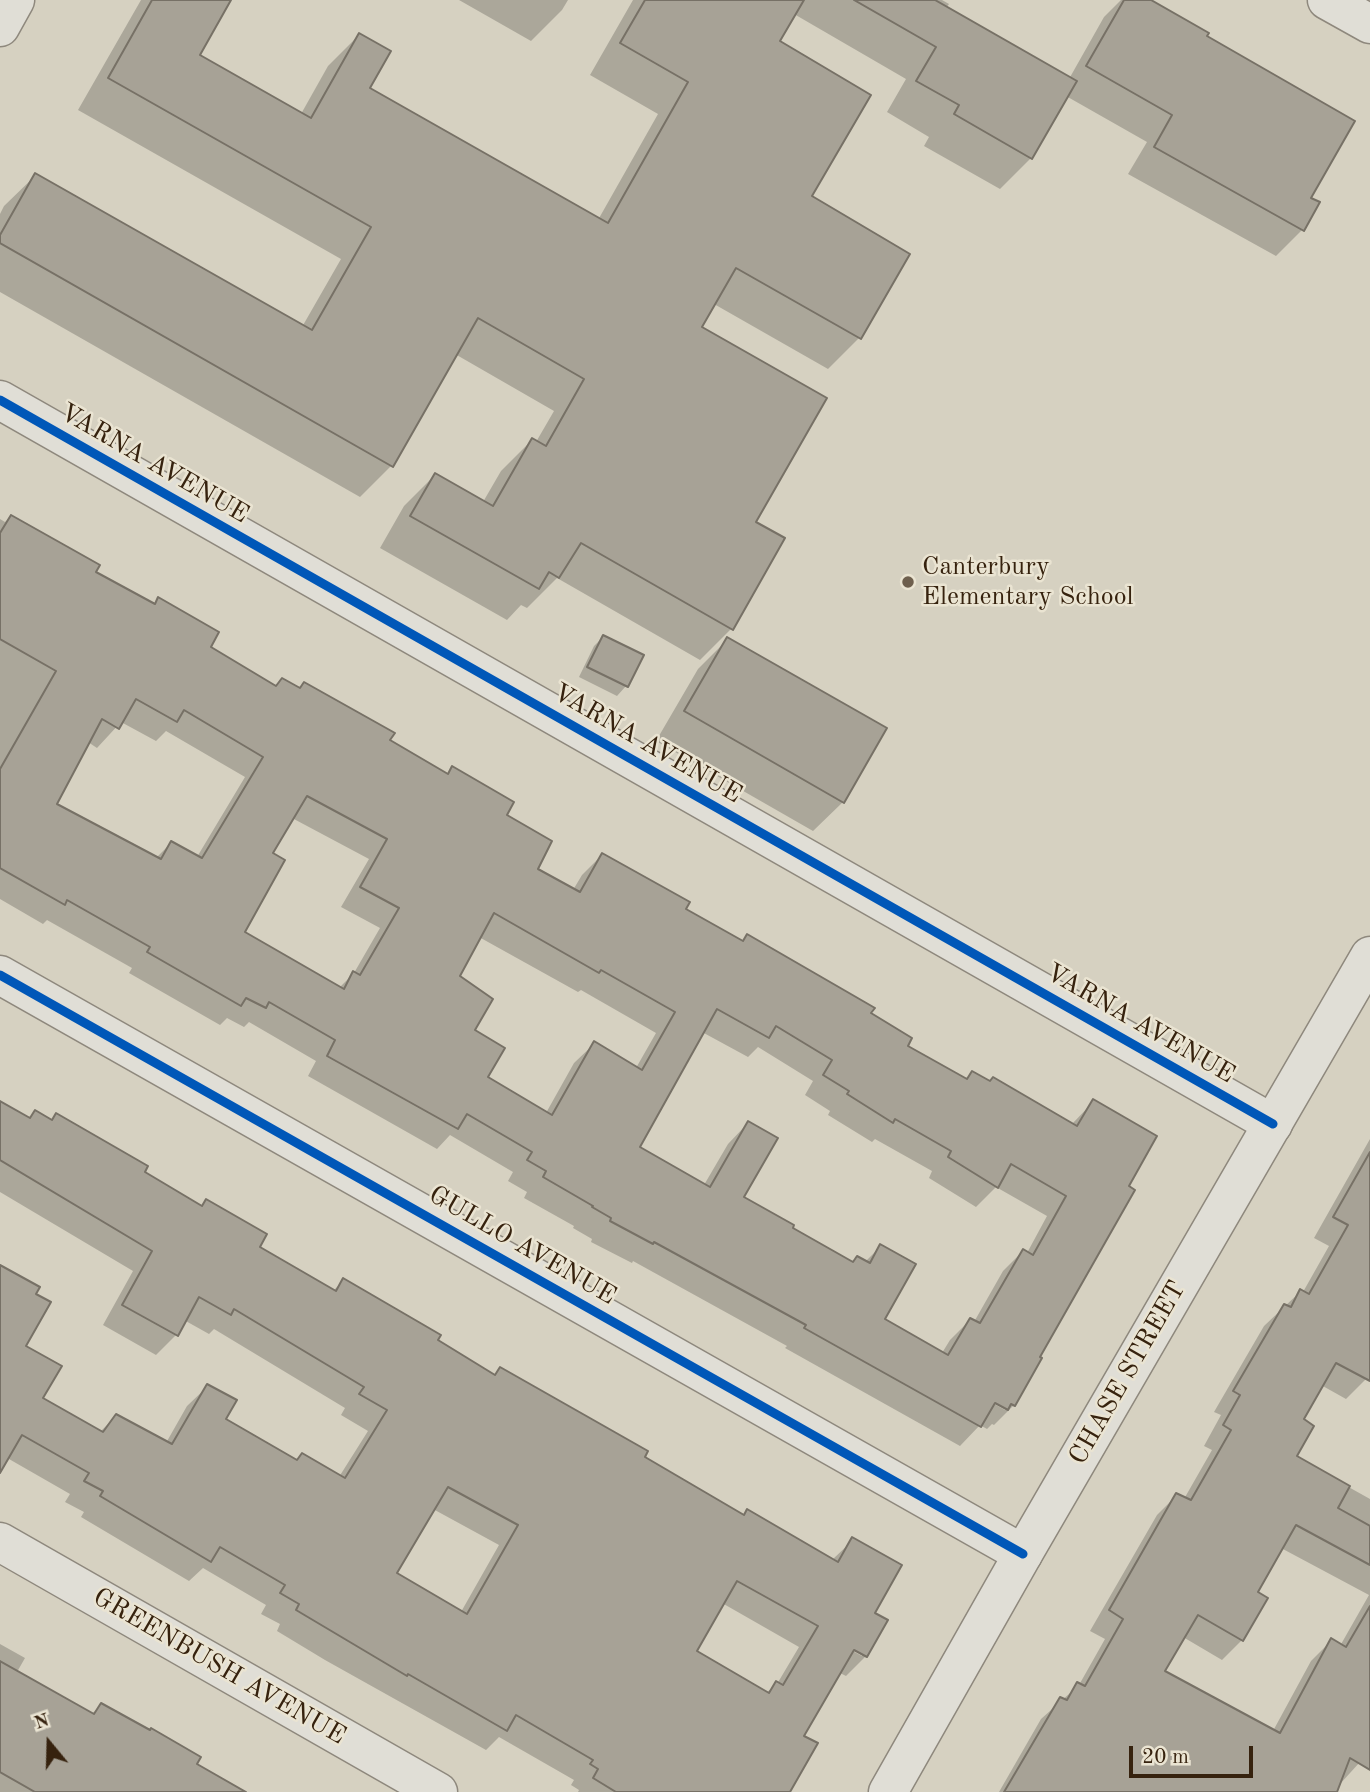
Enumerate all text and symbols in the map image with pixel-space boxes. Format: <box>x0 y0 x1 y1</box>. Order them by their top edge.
street label: VARNA AVENUE <box>54 397 254 531</box>
place label: Canterbury Elementary School <box>922 551 1134 612</box>
marker: Canterbury Elementary School <box>900 574 916 590</box>
street label: VARNA AVENUE <box>547 677 747 811</box>
street label: VARNA AVENUE <box>1040 957 1240 1091</box>
street label: GULLO AVENUE <box>423 1180 621 1312</box>
street label: CHASE STREET <box>1063 1276 1193 1470</box>
street label: GREENBUSH AVENUE <box>87 1582 351 1752</box>
north arrow <box>14 1708 84 1778</box>
text: N <box>32 1711 52 1734</box>
scale bar <box>1132 1732 1256 1776</box>
text: 20 m <box>1142 1747 1189 1768</box>

